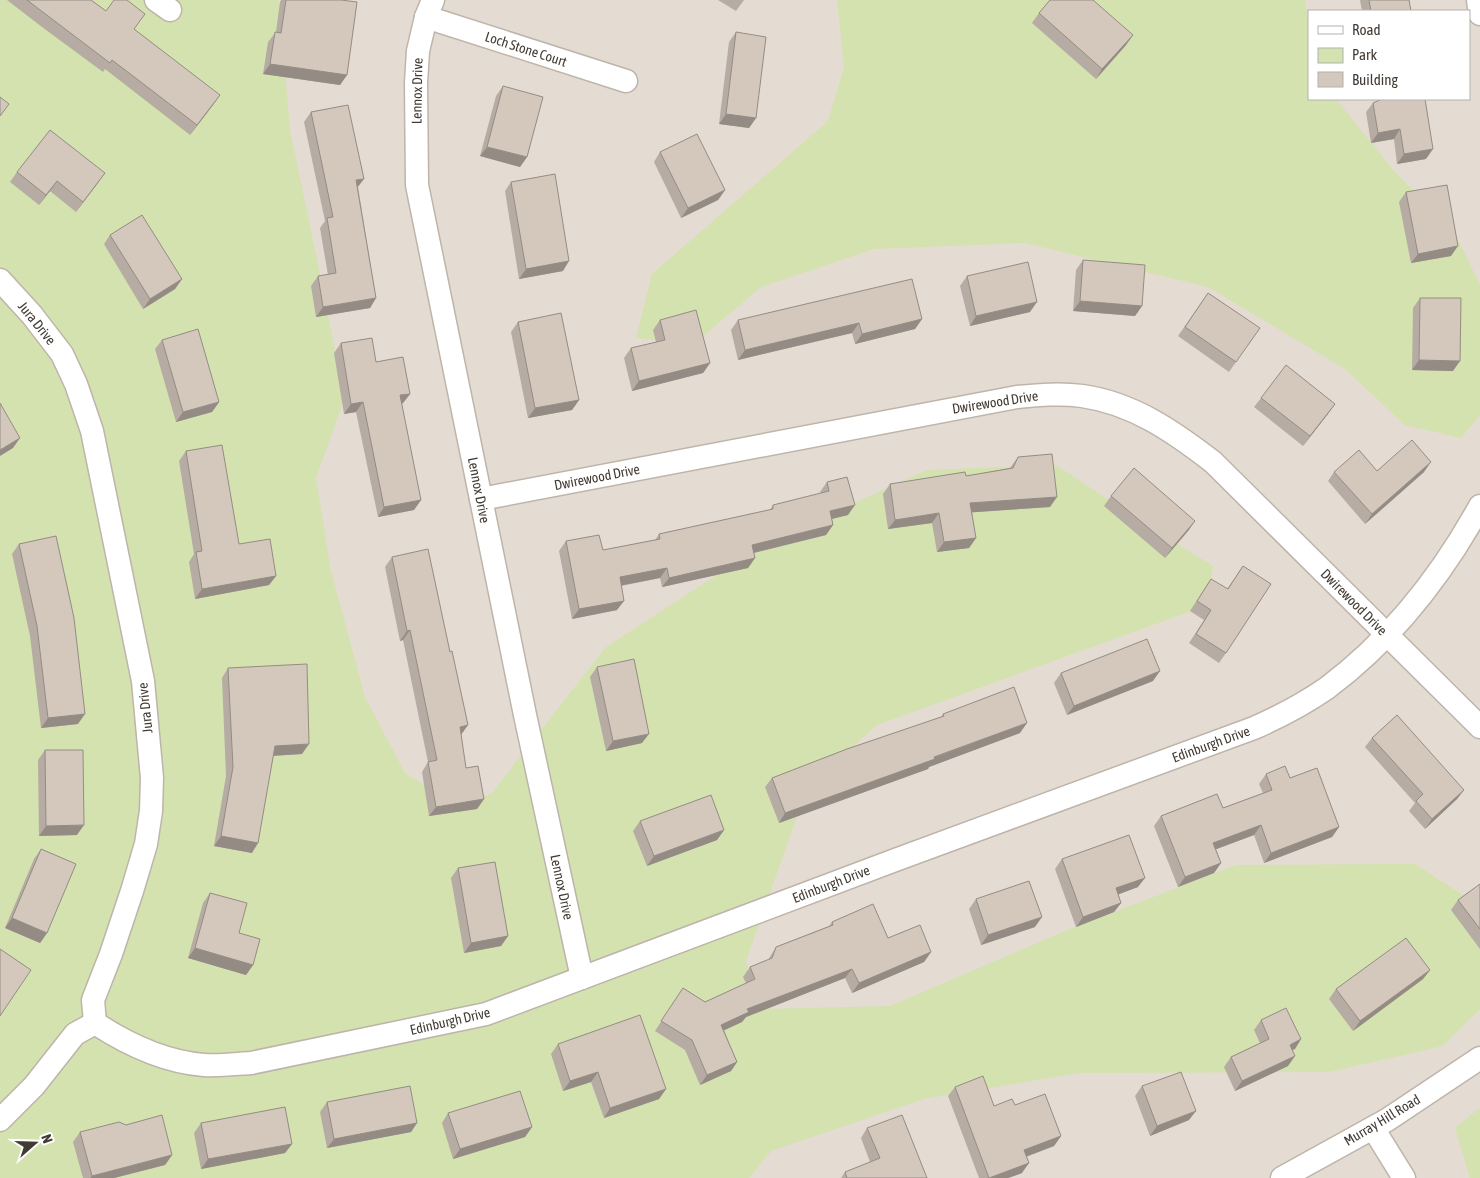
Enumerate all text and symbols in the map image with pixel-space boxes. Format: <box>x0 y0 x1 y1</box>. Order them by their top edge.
legend <box>1308 10 1470 100</box>
text: Road <box>1352 21 1381 38</box>
street label: Loch Stone Court <box>483 28 569 70</box>
text: Park <box>1352 46 1377 63</box>
street label: Lennox Drive <box>408 58 426 124</box>
text: Building <box>1352 71 1398 88</box>
street label: Jura Drive <box>15 298 59 348</box>
street label: Dwirewood Drive <box>951 387 1039 417</box>
street label: Lennox Drive <box>465 456 493 524</box>
street label: Dwirewood Drive <box>553 461 641 493</box>
street label: Dwirewood Drive <box>1318 566 1390 638</box>
street label: Jura Drive <box>134 682 156 734</box>
street label: Edinburgh Drive <box>1170 723 1252 765</box>
street label: Lennox Drive <box>547 853 577 921</box>
street label: Edinburgh Drive <box>790 862 872 906</box>
street label: Edinburgh Drive <box>408 1004 492 1038</box>
street label: Murray Hill Road <box>1341 1091 1423 1149</box>
north arrow <box>10 1118 60 1168</box>
text: N <box>38 1132 56 1145</box>

